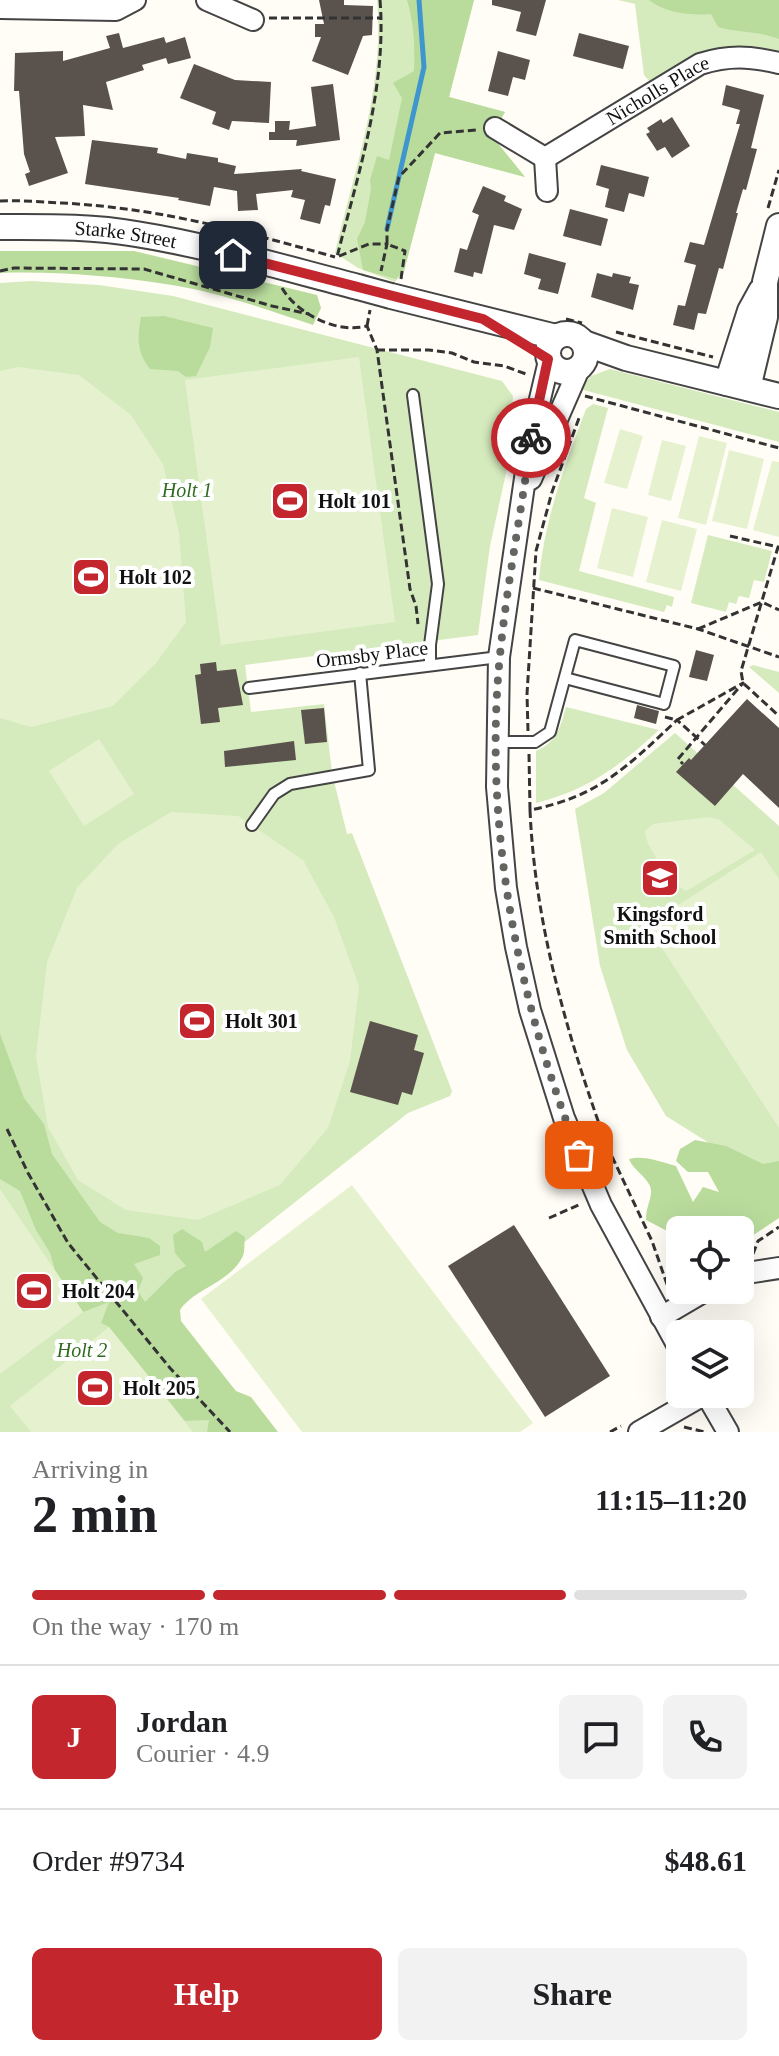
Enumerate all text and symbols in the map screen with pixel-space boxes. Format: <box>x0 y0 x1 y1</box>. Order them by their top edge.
street label: Nicholls Place <box>602 51 711 129</box>
street label: Starke Street <box>74 217 179 252</box>
pin <box>199 221 267 289</box>
icon: home <box>211 233 255 277</box>
courier <box>491 398 571 478</box>
icon: bike <box>509 416 553 460</box>
park label: Holt 1 <box>161 479 212 501</box>
sports icon: Holt 101 <box>269 480 311 522</box>
place label: Holt 101 <box>318 490 391 512</box>
sports icon: Holt 102 <box>70 556 112 598</box>
place label: Holt 102 <box>119 566 192 588</box>
street label: Ormsby Place <box>315 636 430 673</box>
school or university icon: Kingsford Smith School <box>639 857 681 899</box>
place label: Kingsford Smith School <box>604 903 717 948</box>
sports icon: Holt 301 <box>176 1000 218 1042</box>
place label: Holt 301 <box>225 1010 298 1032</box>
pin <box>545 1121 613 1189</box>
icon: bag <box>557 1133 601 1177</box>
map controls <box>666 1216 754 1408</box>
button: locate <box>666 1216 754 1304</box>
sports icon: Holt 204 <box>13 1270 55 1312</box>
place label: Holt 204 <box>62 1280 135 1302</box>
button: layers <box>666 1320 754 1408</box>
park label: Holt 2 <box>56 1339 107 1361</box>
sports icon: Holt 205 <box>74 1367 116 1409</box>
place label: Holt 205 <box>123 1377 196 1399</box>
text: Arriving in <box>32 1455 148 1484</box>
text: 11:15–11:20 <box>595 1483 747 1516</box>
text: 2 min <box>32 1486 158 1543</box>
text: On the way · 170 m <box>32 1612 239 1641</box>
button: chat <box>559 1695 643 1779</box>
button: phone <box>663 1695 747 1779</box>
text: Jordan <box>136 1705 228 1738</box>
text: J <box>67 1720 82 1753</box>
text: Courier · 4.9 <box>136 1739 270 1768</box>
text: Order #9734 <box>32 1844 184 1877</box>
text: $48.61 <box>665 1844 747 1877</box>
button: Help <box>32 1948 382 2040</box>
button: Share <box>398 1948 747 2040</box>

